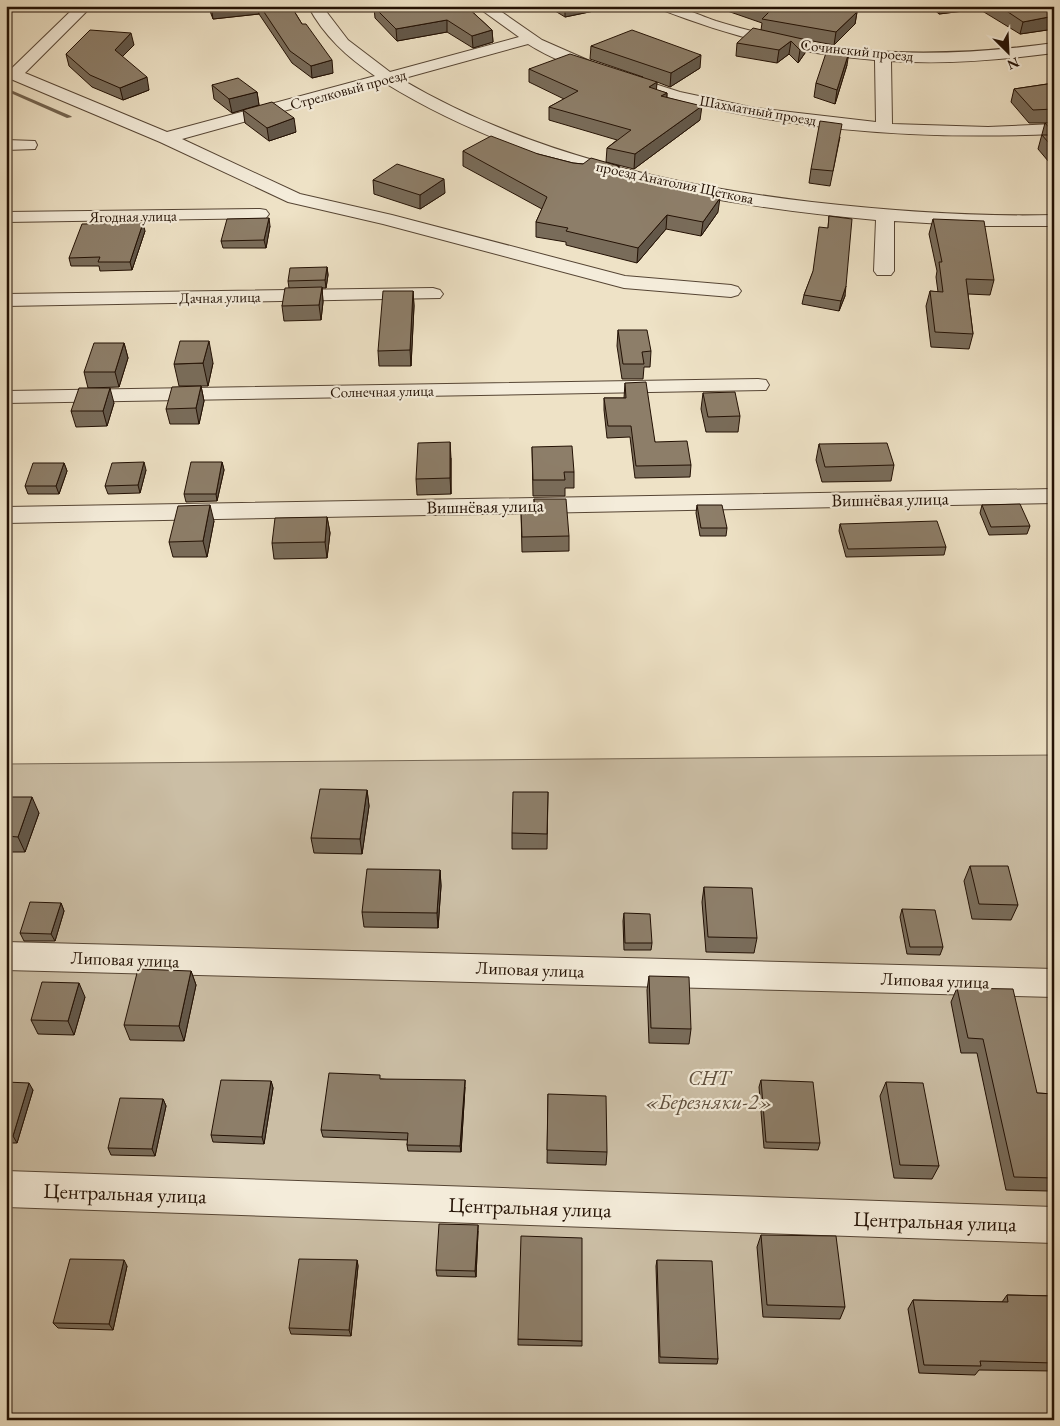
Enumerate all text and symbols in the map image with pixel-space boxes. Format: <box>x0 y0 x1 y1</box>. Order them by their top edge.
north arrow <box>982 28 1032 78</box>
street label: Сочинский проезд <box>800 35 915 65</box>
text: N <box>1004 53 1022 75</box>
street label: Стрелковый проезд <box>288 64 408 114</box>
street label: Шахматный проезд <box>698 90 818 130</box>
street label: проезд Анатолия Щеткова <box>595 156 755 208</box>
street label: Ягодная улица <box>88 206 177 226</box>
street label: Дачная улица <box>179 287 261 307</box>
street label: Солнечная улица <box>330 381 434 401</box>
street label: Вишнёвая улица <box>831 486 950 512</box>
street label: Вишнёвая улица <box>426 493 545 519</box>
street label: Липовая улица <box>70 946 181 972</box>
street label: Липовая улица <box>475 956 586 982</box>
street label: Липовая улица <box>880 967 991 993</box>
park label: СНТ «Березняки-2» <box>645 1064 773 1115</box>
street label: Центральная улица <box>43 1177 208 1209</box>
street label: Центральная улица <box>448 1191 613 1223</box>
street label: Центральная улица <box>853 1205 1018 1237</box>

